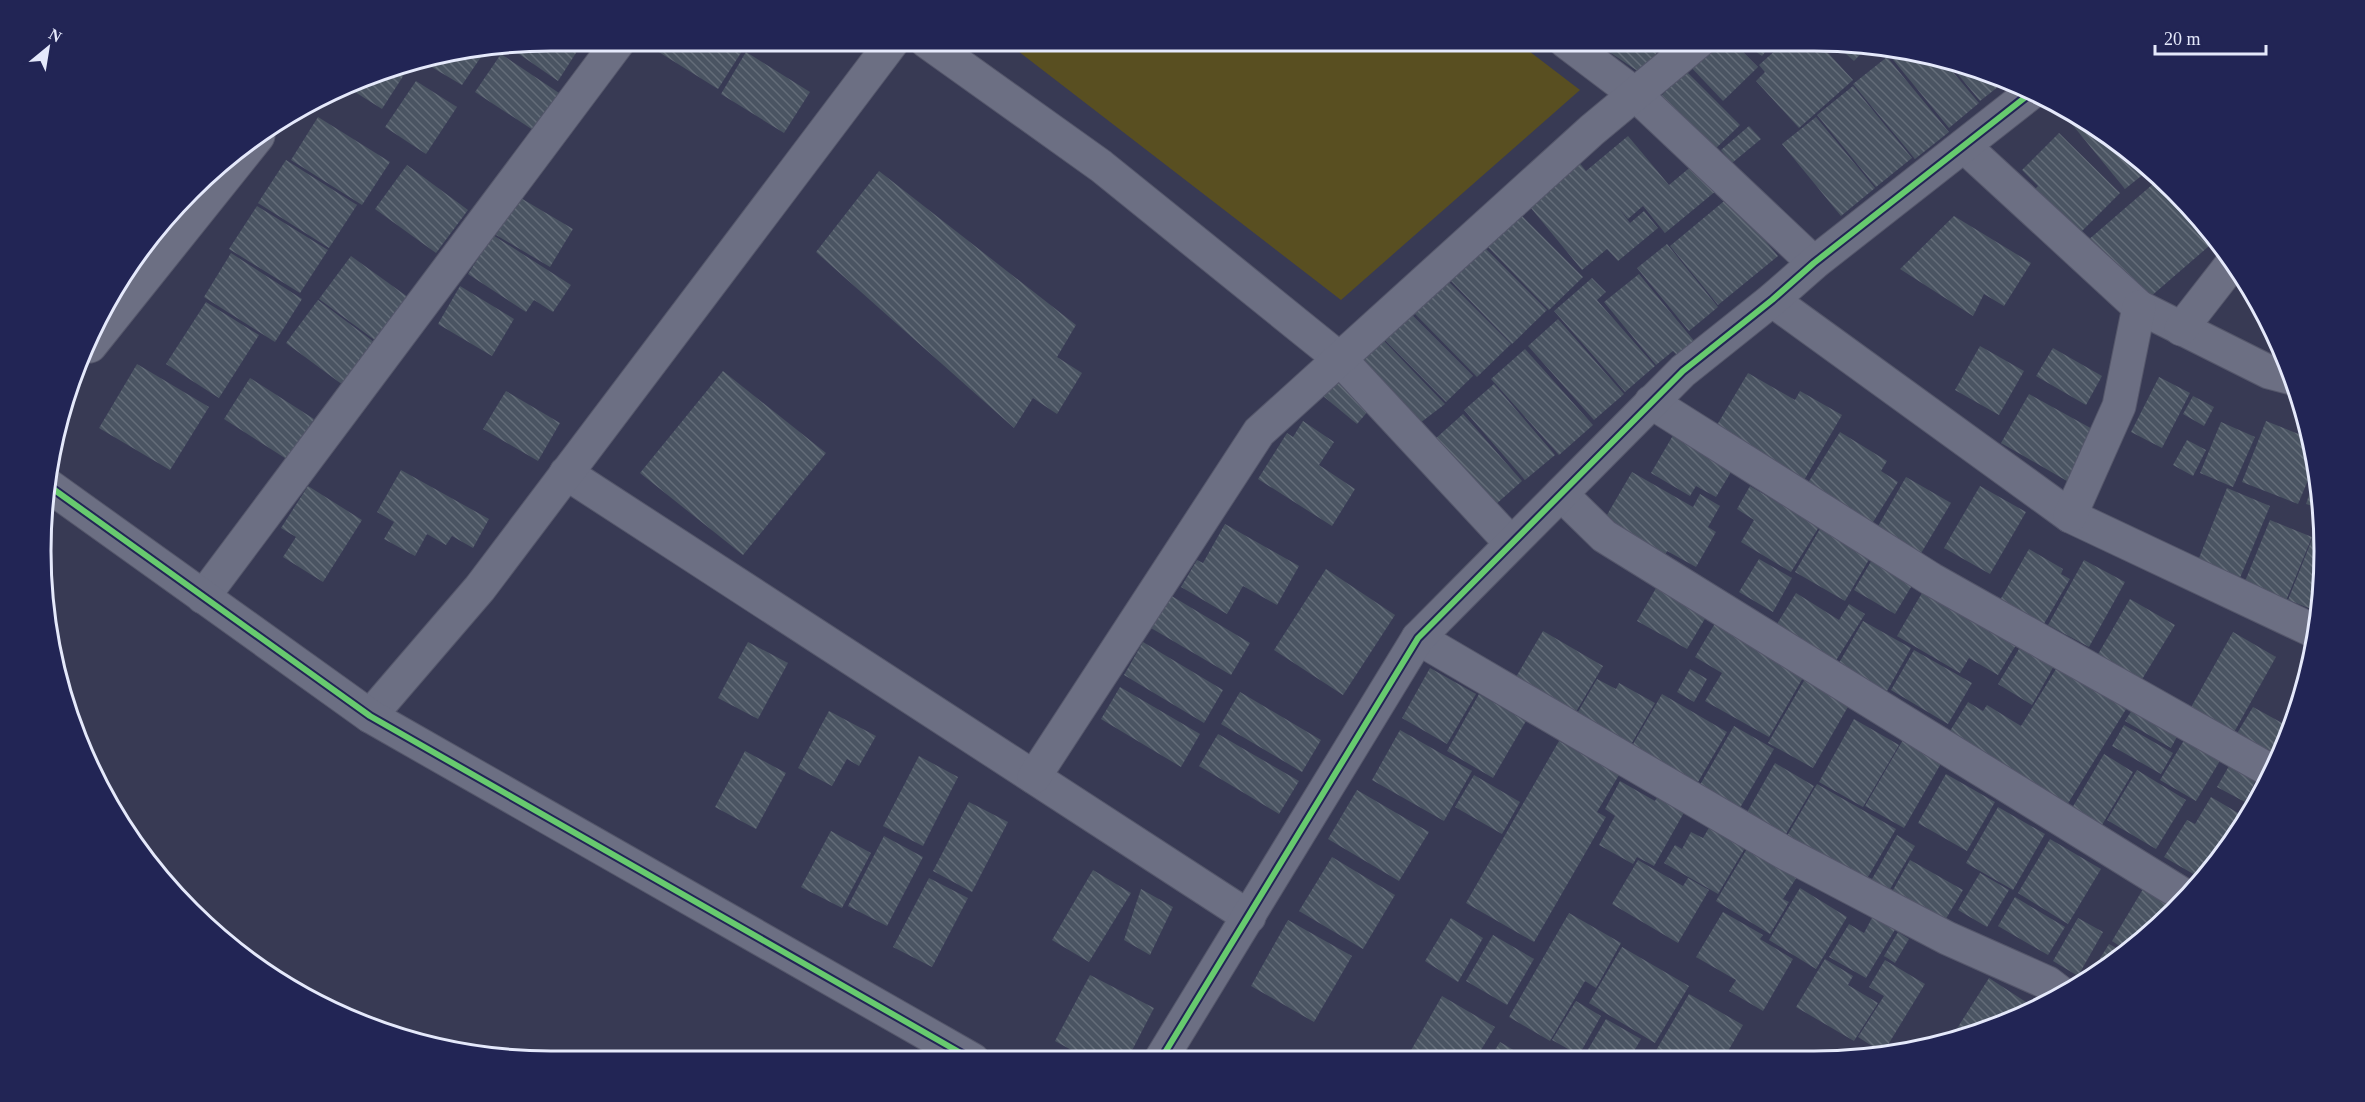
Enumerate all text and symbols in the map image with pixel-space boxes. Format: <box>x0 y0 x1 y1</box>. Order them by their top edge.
north arrow <box>18 18 78 78</box>
scale bar <box>2155 18 2266 56</box>
text: N <box>46 25 65 46</box>
text: 20 m <box>2164 29 2201 49</box>

